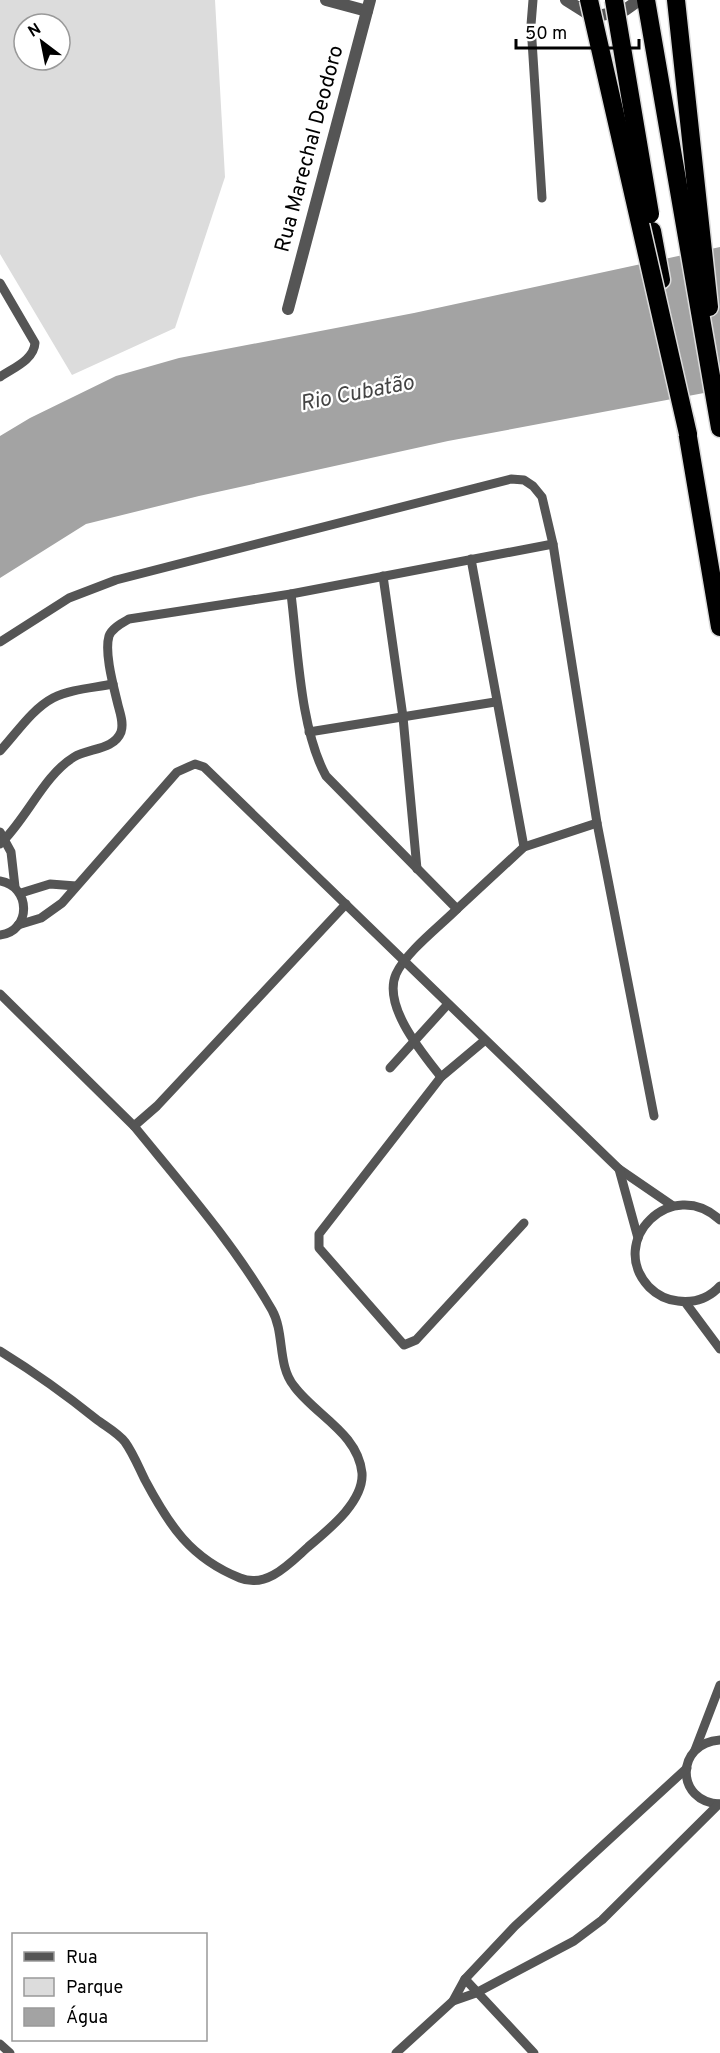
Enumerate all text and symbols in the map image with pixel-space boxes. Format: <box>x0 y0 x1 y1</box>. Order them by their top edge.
north arrow <box>12 12 72 72</box>
scale bar <box>516 12 639 50</box>
text: N <box>25 19 45 43</box>
text: 50 m <box>525 23 567 46</box>
street label: Rua Marechal Deodoro <box>269 43 351 255</box>
water label: Rio Cubatão <box>298 370 416 418</box>
legend <box>12 1933 207 2041</box>
text: Rua <box>66 1947 97 1970</box>
text: Parque <box>66 1977 123 2000</box>
text: Água <box>66 2005 108 2030</box>

